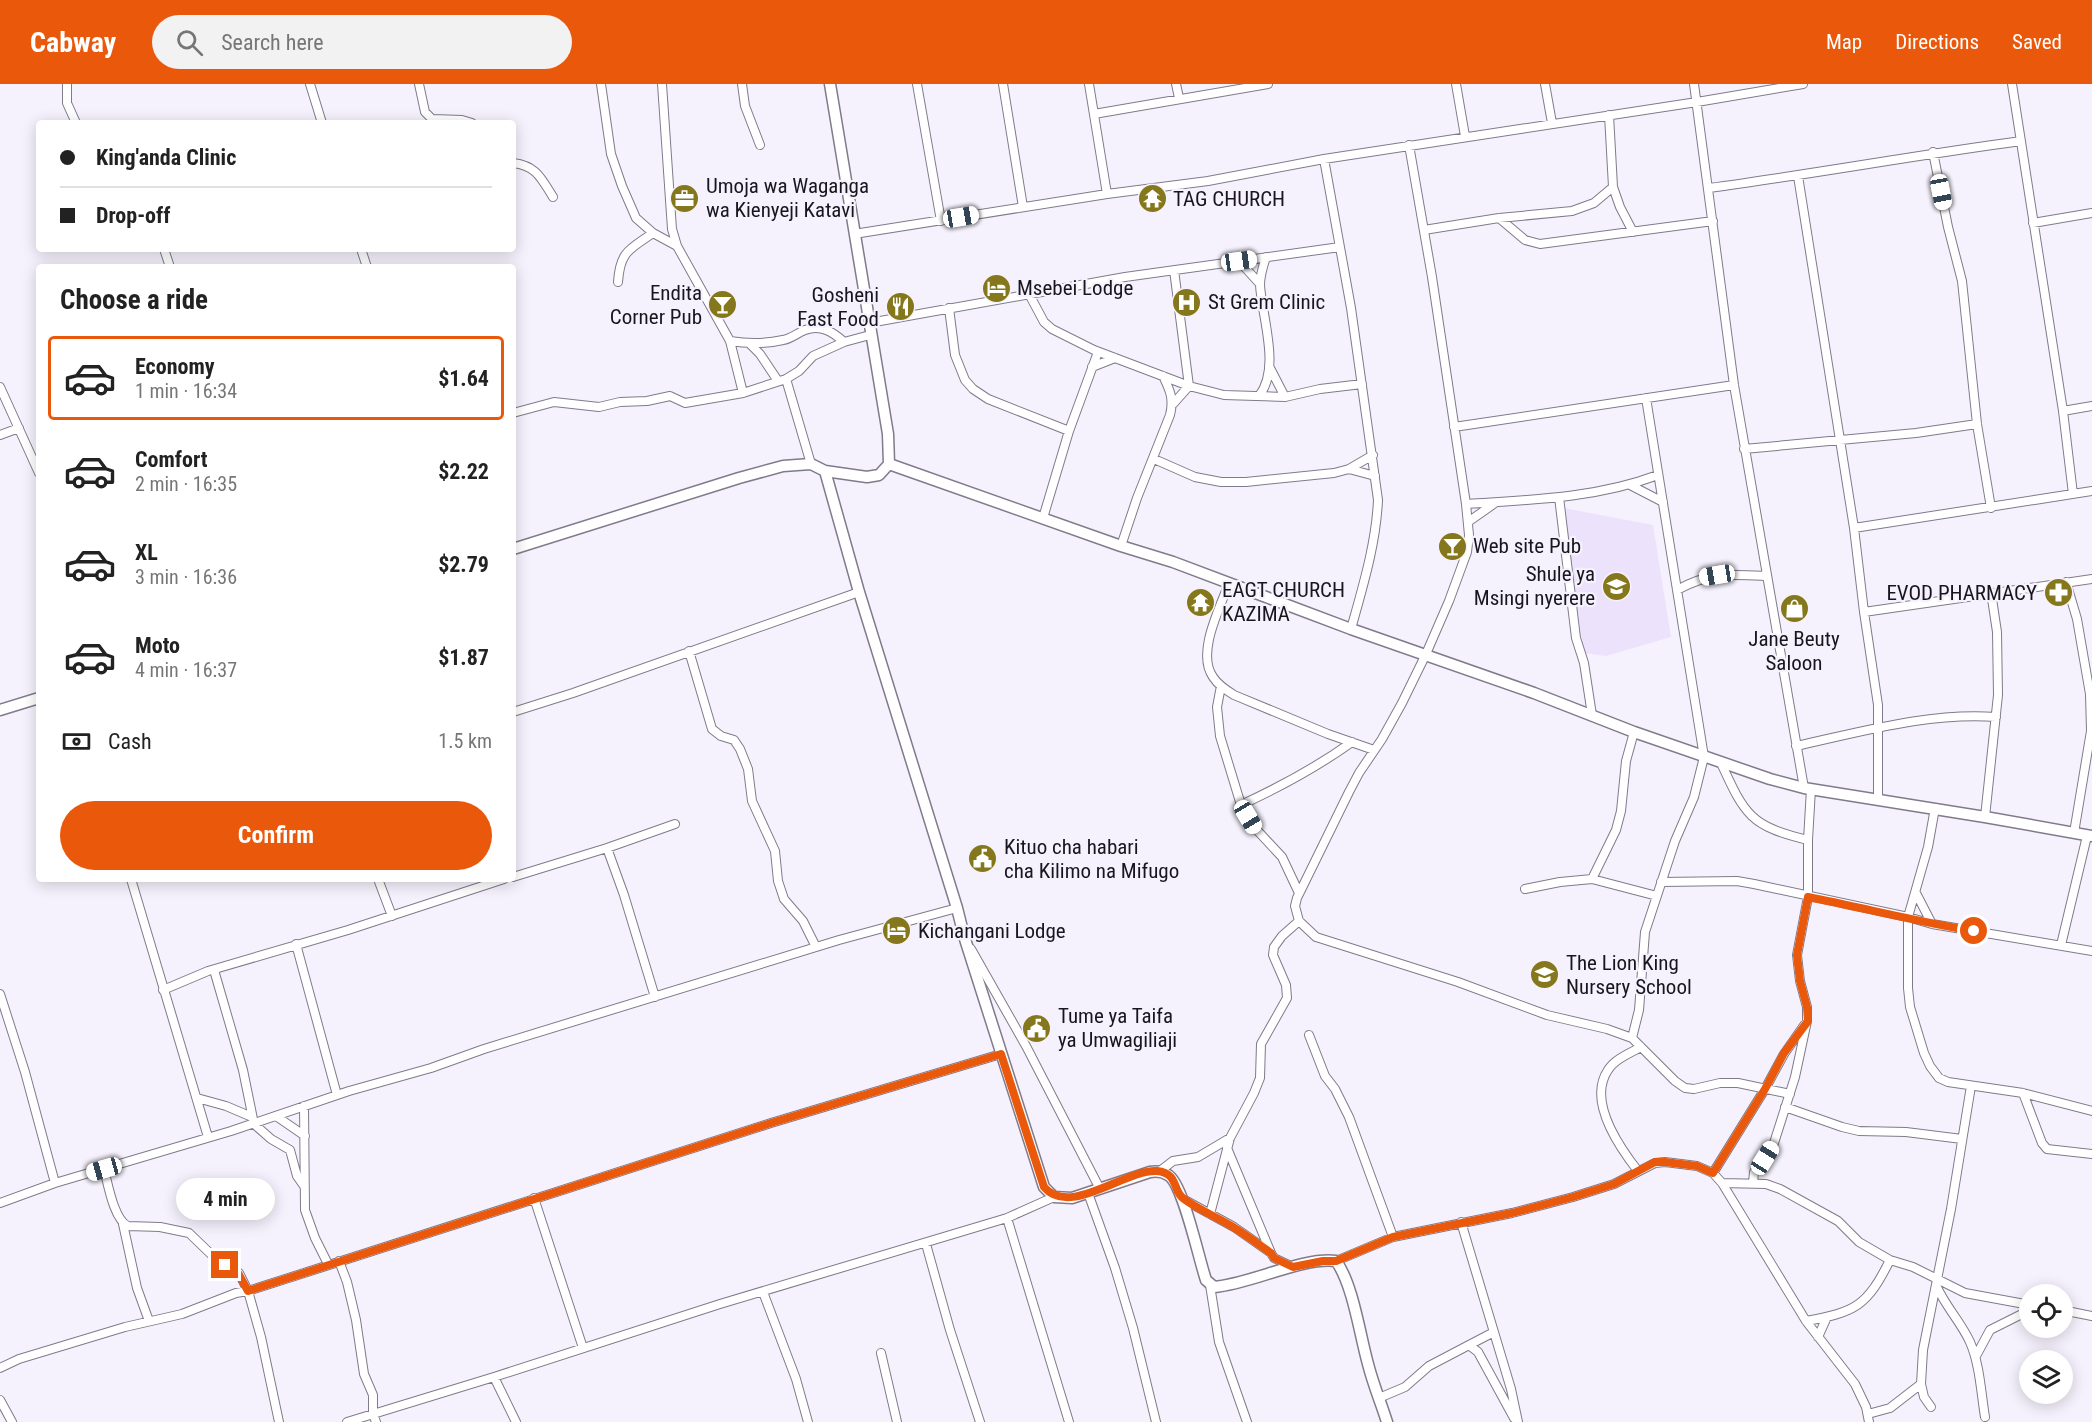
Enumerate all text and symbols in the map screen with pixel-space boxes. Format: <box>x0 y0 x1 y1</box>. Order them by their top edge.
search box <box>152 15 572 69</box>
text: Cabway <box>30 26 116 59</box>
icon: search <box>173 26 206 59</box>
text: Search here <box>221 30 324 55</box>
text: Map <box>1826 30 1862 54</box>
text: Directions <box>1895 30 1979 54</box>
text: Saved <box>2012 30 2062 54</box>
text: King'anda Clinic <box>96 145 236 170</box>
car <box>1929 173 1953 211</box>
place label: Umoja wa Waganga wa Kienyeji Katavi <box>706 174 869 222</box>
office icon: Umoja wa Waganga wa Kienyeji Katavi <box>669 182 701 214</box>
temple icon: TAG CHURCH <box>1136 183 1168 215</box>
place label: TAG CHURCH <box>1173 187 1285 211</box>
text: Drop-off <box>96 203 170 228</box>
car <box>942 205 980 229</box>
car <box>1220 250 1258 272</box>
hotel icon: Msebei Lodge <box>980 272 1012 304</box>
place label: Msebei Lodge <box>1017 276 1133 300</box>
place label: Endita Corner Pub <box>610 281 702 329</box>
place label: Gosheni Fast Food <box>797 283 879 331</box>
text: Choose a ride <box>60 284 208 316</box>
hospital icon: St Grem Clinic <box>1171 286 1203 318</box>
bar icon: Endita Corner Pub <box>707 289 739 321</box>
place label: St Grem Clinic <box>1208 290 1325 314</box>
restaurant icon: Gosheni Fast Food <box>884 291 916 323</box>
icon: car <box>63 351 117 405</box>
text: Economy <box>135 354 215 379</box>
text: $1.64 <box>438 366 489 391</box>
text: 1 min · 16:34 <box>135 379 237 403</box>
icon: car <box>63 444 117 498</box>
text: Comfort <box>135 447 208 472</box>
text: $2.22 <box>438 459 489 484</box>
text: 2 min · 16:35 <box>135 472 237 496</box>
bar icon: Web site Pub <box>1436 530 1468 562</box>
place label: Web site Pub <box>1473 534 1581 558</box>
icon: car <box>63 537 117 591</box>
text: XL <box>135 540 158 565</box>
text: $2.79 <box>438 552 489 577</box>
place label: Shule ya Msingi nyerere <box>1474 562 1595 610</box>
car <box>1698 563 1736 587</box>
text: 3 min · 16:36 <box>135 565 237 589</box>
school or university icon: Shule ya Msingi nyerere <box>1600 570 1632 602</box>
pharmacy icon: EVOD PHARMACY <box>2042 577 2074 609</box>
place label: EAGT CHURCH KAZIMA <box>1222 578 1345 626</box>
place label: EVOD PHARMACY <box>1886 581 2037 605</box>
temple icon: EAGT CHURCH KAZIMA <box>1185 586 1217 618</box>
shop icon: Jane Beuty Saloon <box>1778 592 1810 624</box>
place label: Jane Beuty Saloon <box>1748 627 1840 675</box>
icon: car <box>63 630 117 684</box>
text: Moto <box>135 633 180 658</box>
text: $1.87 <box>438 645 489 670</box>
text: 4 min · 16:37 <box>135 658 237 682</box>
icon: cash <box>60 725 93 758</box>
text: Cash <box>108 729 152 754</box>
text: 1.5 km <box>438 729 492 753</box>
car <box>1231 797 1265 837</box>
button: Confirm <box>60 801 492 870</box>
place label: Kituo cha habari cha Kilimo na Mifugo <box>1004 835 1179 883</box>
public building icon: Kituo cha habari cha Kilimo na Mifugo <box>967 843 999 875</box>
hotel icon: Kichangani Lodge <box>881 915 913 947</box>
route start <box>1960 917 1987 944</box>
place label: Kichangani Lodge <box>918 919 1066 943</box>
place label: The Lion King Nursery School <box>1566 951 1692 999</box>
school or university icon: The Lion King Nursery School <box>1529 959 1561 991</box>
place label: Tume ya Taifa ya Umwagiliaji <box>1058 1004 1177 1052</box>
public building icon: Tume ya Taifa ya Umwagiliaji <box>1021 1012 1053 1044</box>
car <box>1748 1138 1782 1178</box>
car <box>84 1155 124 1183</box>
callout: 4 min <box>176 1178 274 1220</box>
text: 4 min <box>203 1187 248 1211</box>
route end <box>211 1251 238 1278</box>
map controls <box>2019 1284 2073 1404</box>
button: locate <box>2019 1284 2073 1338</box>
button: layers <box>2019 1350 2073 1404</box>

